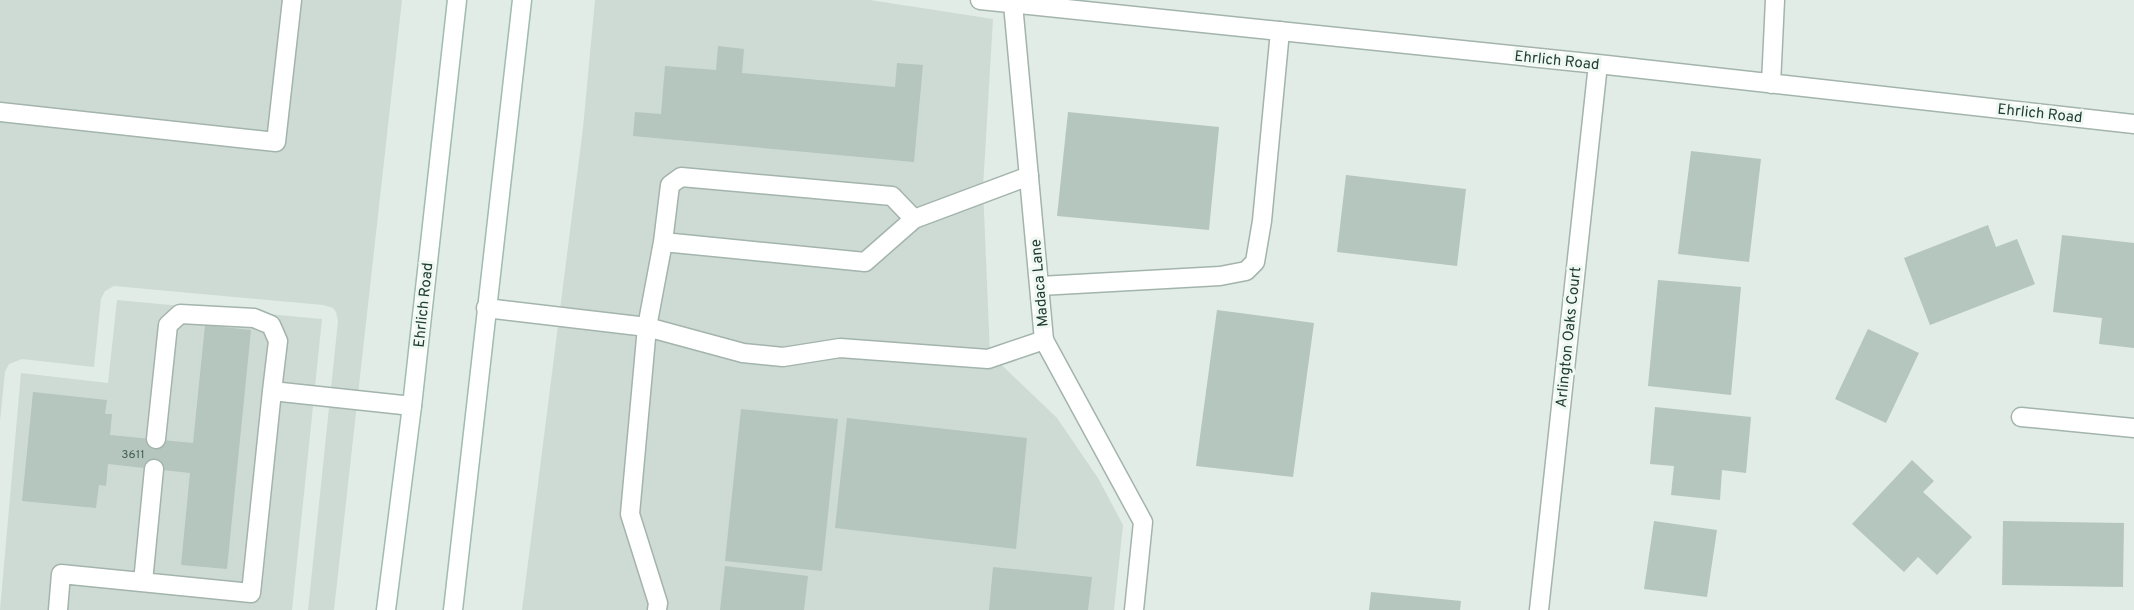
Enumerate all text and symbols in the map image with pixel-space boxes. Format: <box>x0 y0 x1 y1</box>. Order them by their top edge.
street label: Ehrlich Road <box>1513 48 1600 75</box>
street label: Ehrlich Road <box>1996 101 2083 128</box>
street label: Madaca Lane <box>1027 238 1054 328</box>
street label: Ehrlich Road <box>411 262 438 349</box>
street label: Arlington Oaks Court <box>1553 266 1586 409</box>
house number: 3611 <box>121 447 145 463</box>

